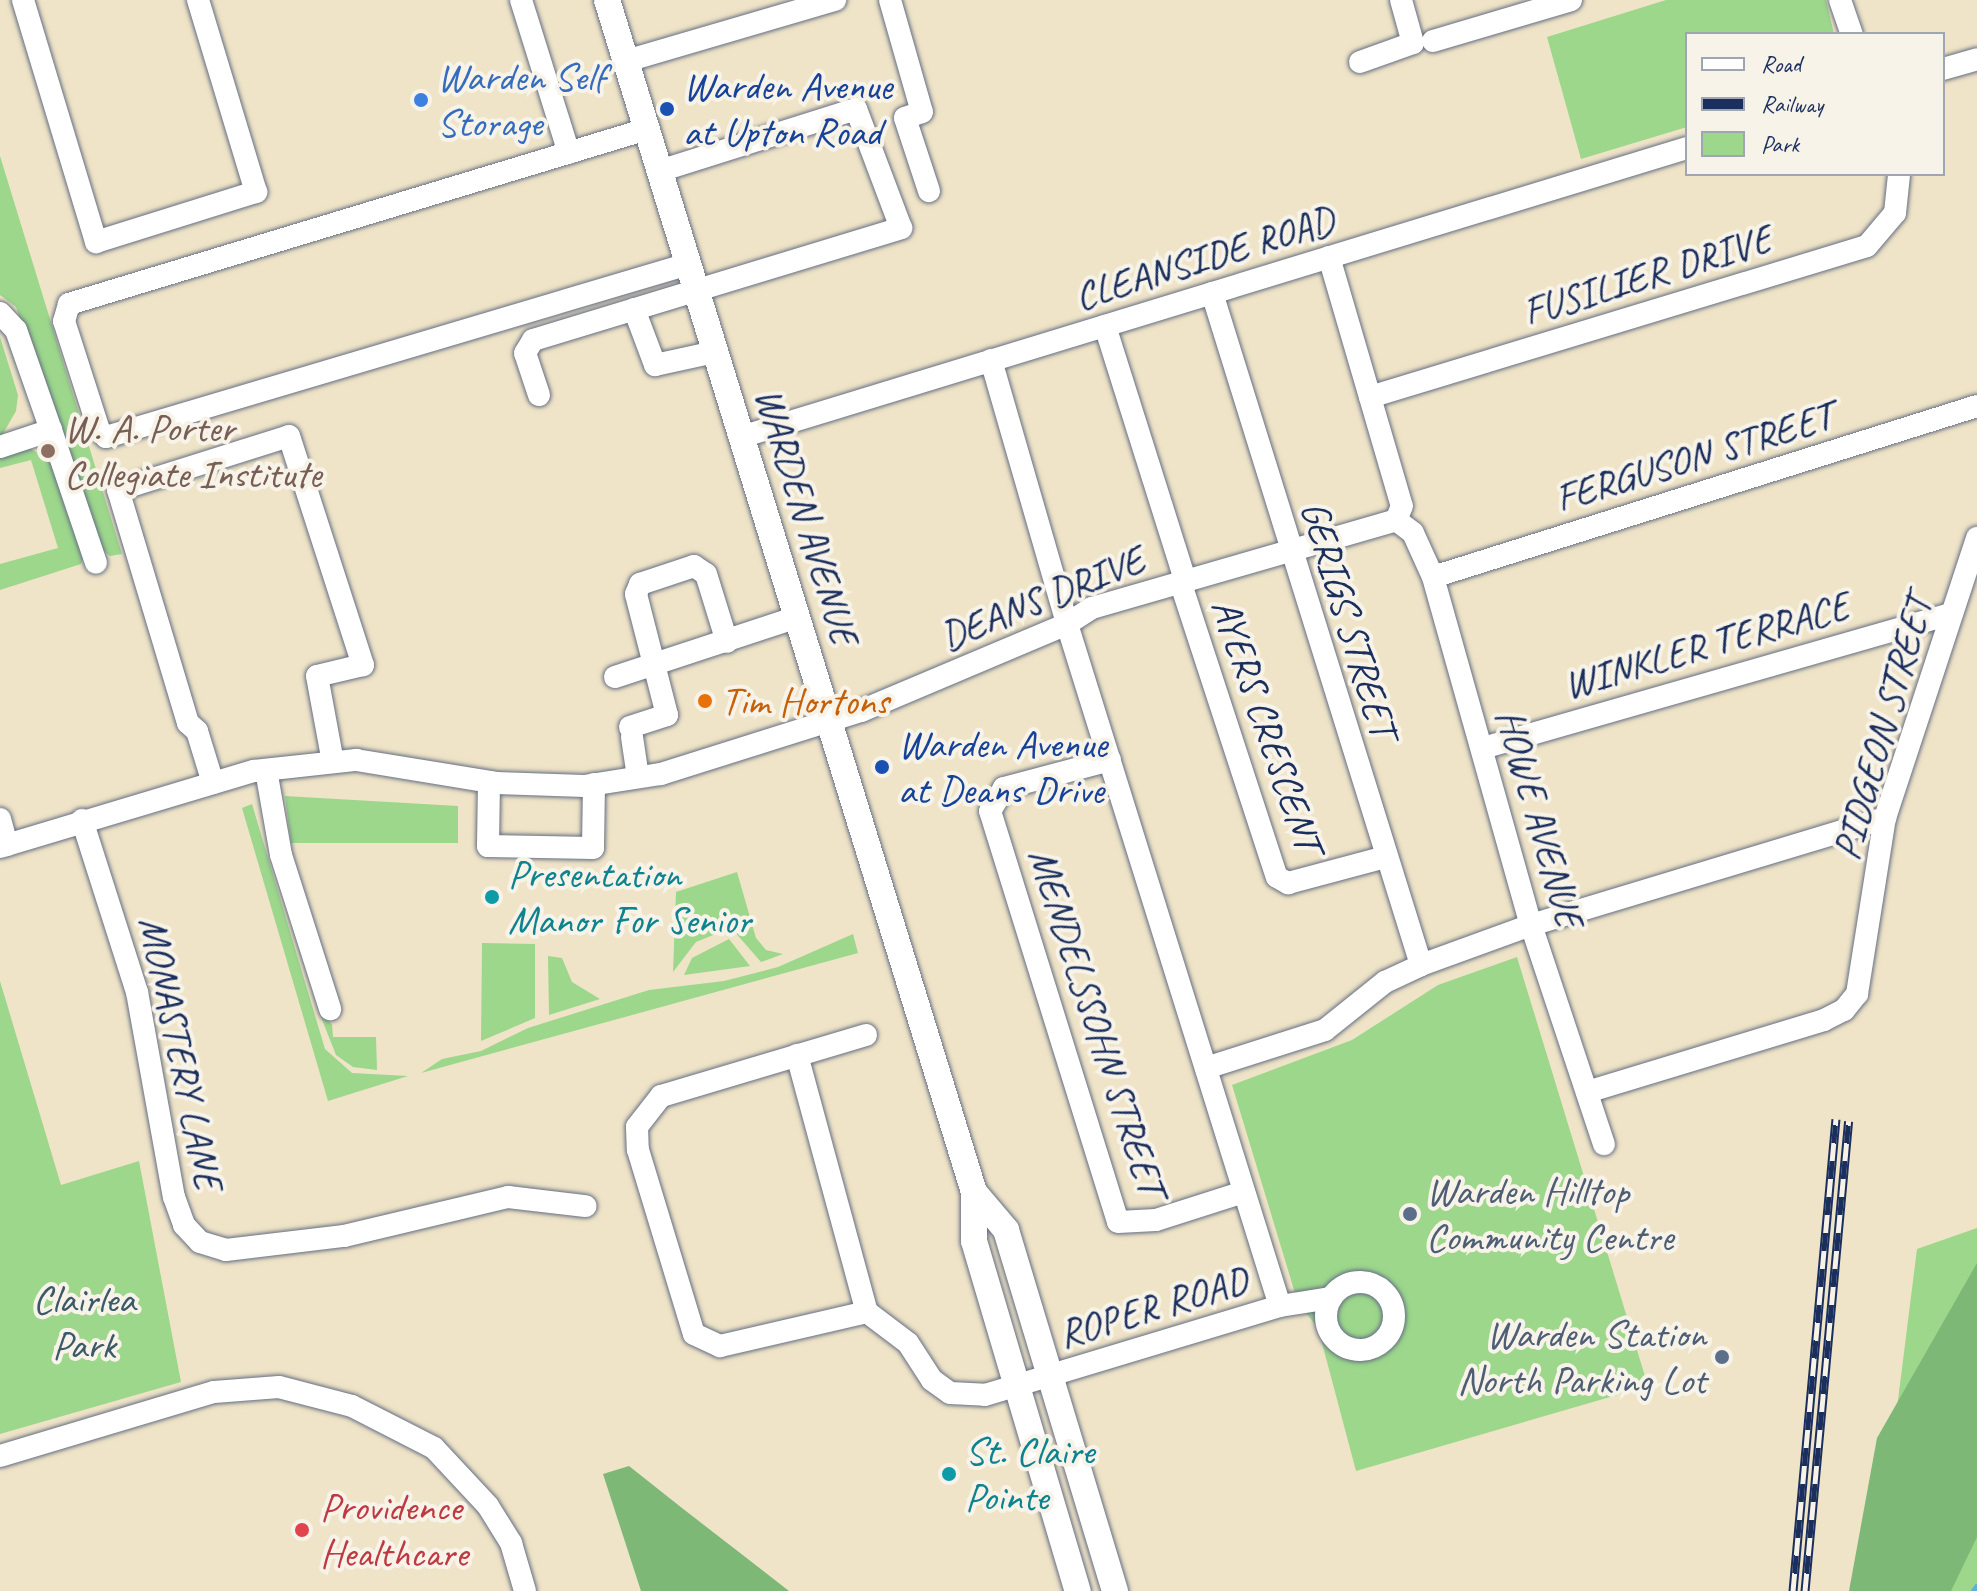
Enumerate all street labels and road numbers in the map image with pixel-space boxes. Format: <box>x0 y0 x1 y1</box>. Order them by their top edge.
street label: CLEANSIDE ROAD <box>1067 195 1341 321</box>
street label: FUSILIER DRIVE <box>1517 214 1777 336</box>
street label: WARDEN AVENUE <box>745 381 869 651</box>
street label: FERGUSON STREET <box>1550 392 1838 522</box>
street label: GERIGS STREET <box>1290 496 1408 742</box>
street label: DEANS DRIVE <box>933 535 1151 661</box>
street label: WINKLER TERRACE <box>1559 582 1853 708</box>
street label: AYERS CRESCENT <box>1201 591 1333 859</box>
street label: PIDGEON STREET <box>1822 591 1942 865</box>
street label: HOWE AVENUE <box>1486 704 1594 932</box>
street label: MENDELSSOHN STREET <box>1018 842 1176 1202</box>
street label: MONASTERY LANE <box>129 912 233 1194</box>
street label: ROPER ROAD <box>1053 1255 1253 1359</box>

